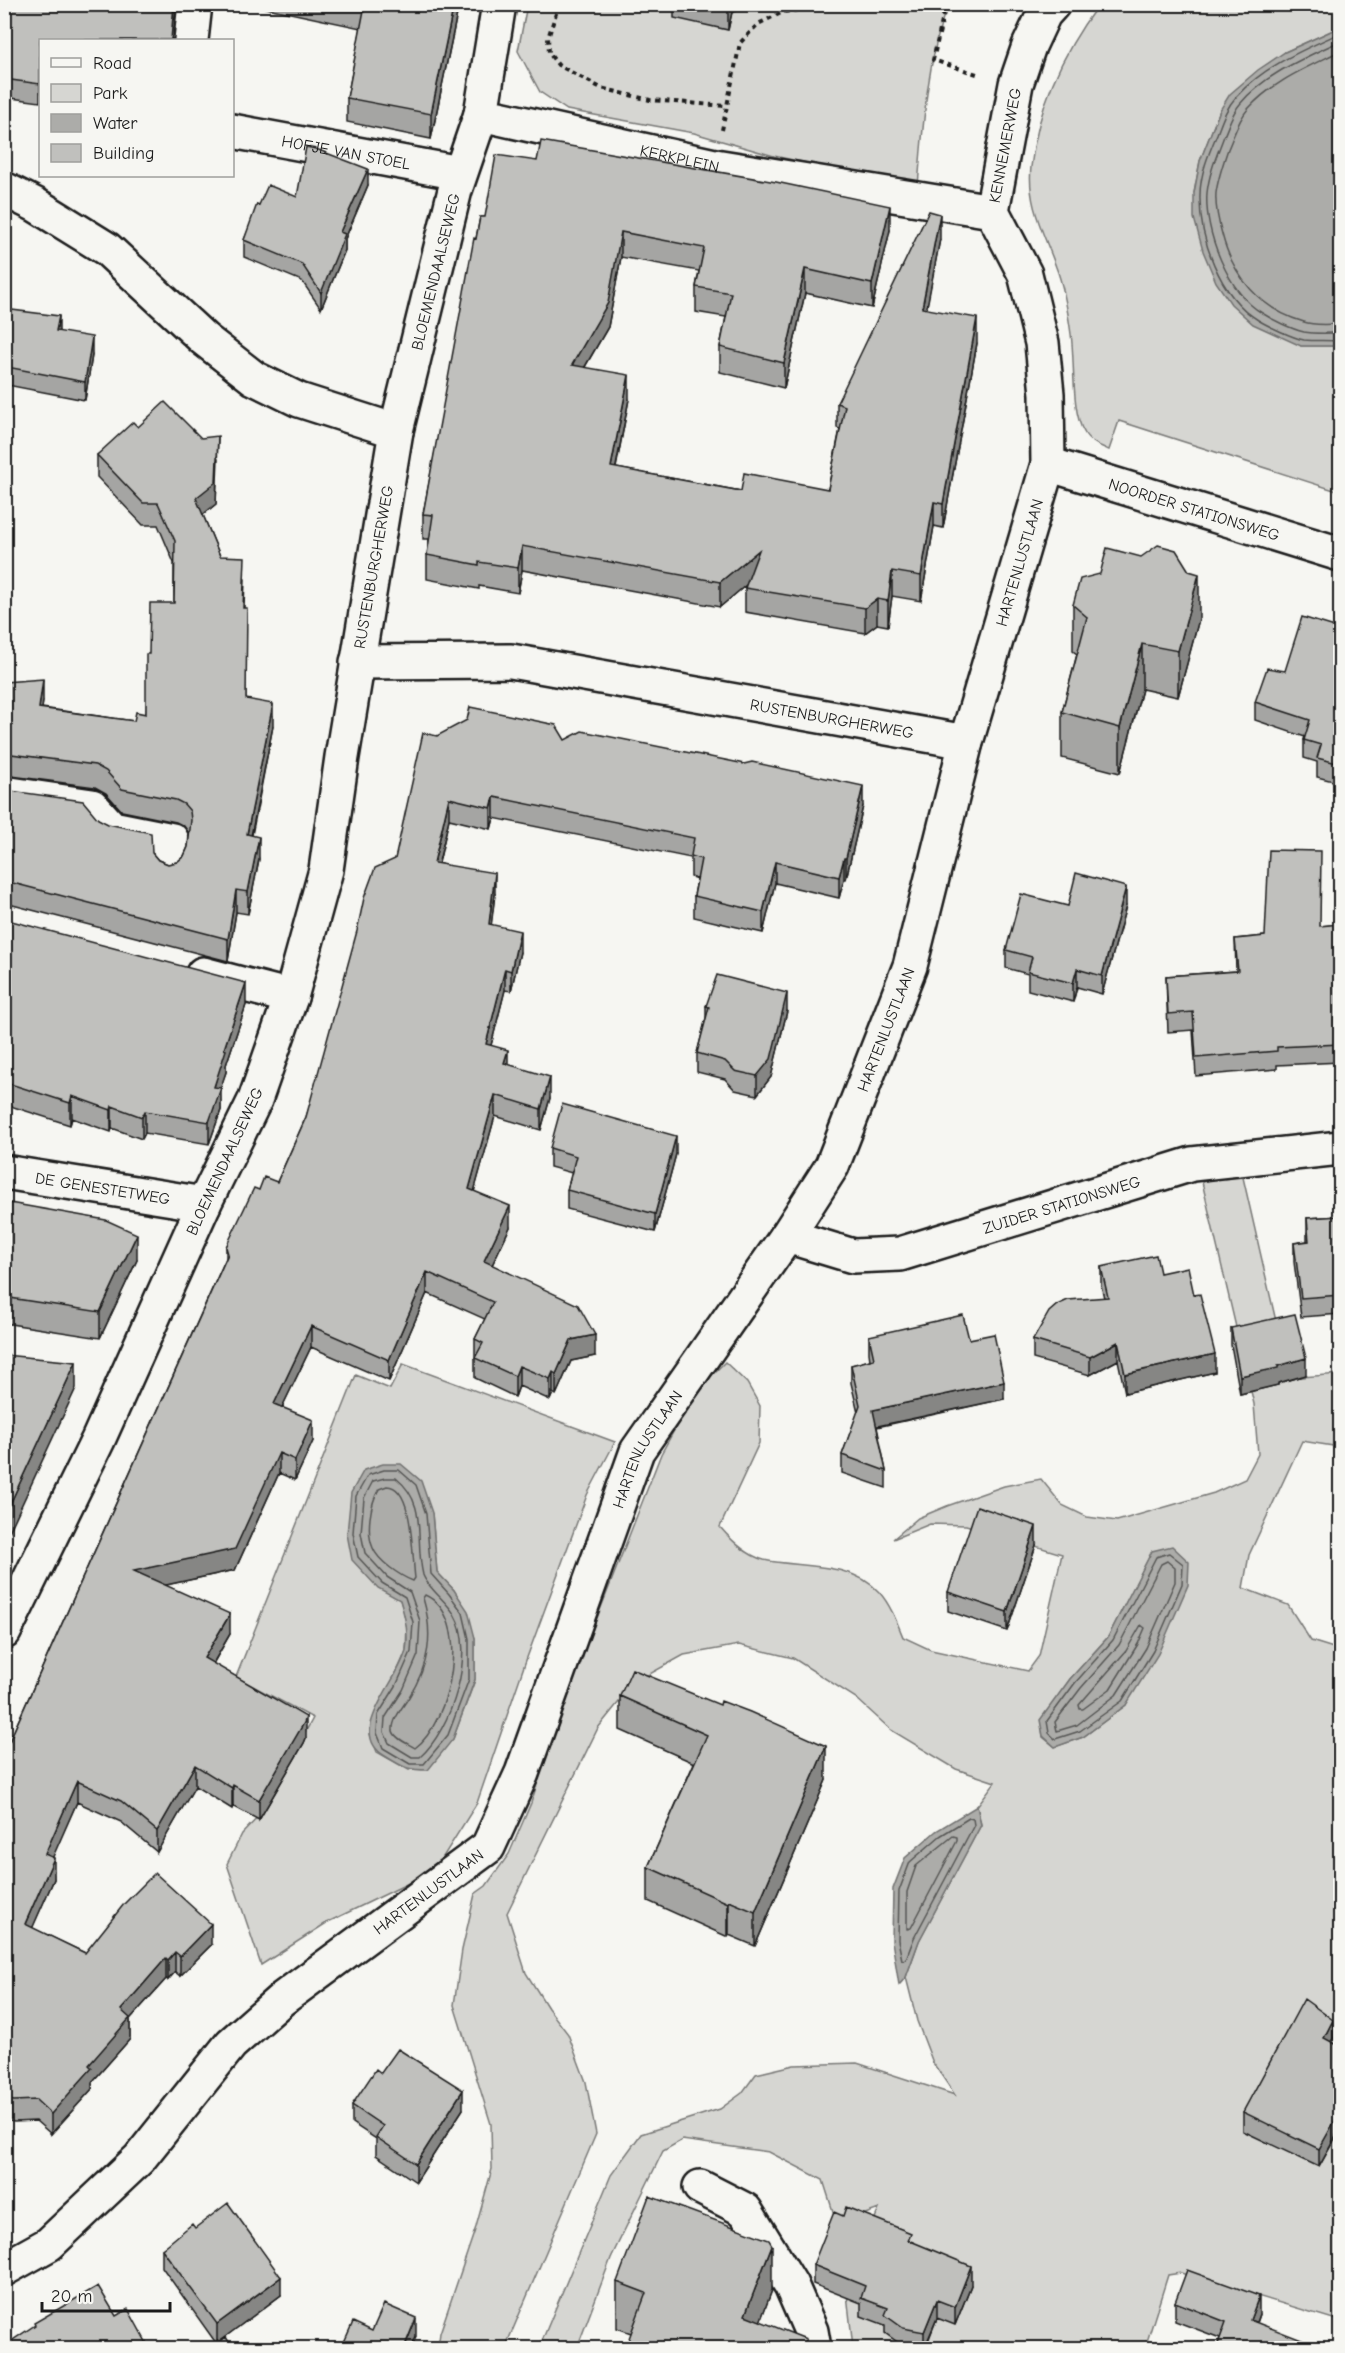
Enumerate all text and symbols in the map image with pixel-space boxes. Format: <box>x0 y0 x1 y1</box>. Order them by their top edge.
legend <box>39 39 234 177</box>
text: Road <box>93 53 132 74</box>
text: Park <box>93 83 128 104</box>
street label: KENNEMERWEG <box>986 86 1025 205</box>
text: Water <box>93 113 138 134</box>
street label: HOFJE VAN STOEL <box>280 132 412 174</box>
street label: KERKPLEIN <box>638 142 721 177</box>
text: Building <box>93 143 155 164</box>
street label: BLOEMENDAALSEWEG <box>408 192 464 352</box>
street label: NOORDER STATIONSWEG <box>1106 475 1282 545</box>
street label: RUSTENBURGHERWEG <box>351 484 397 650</box>
street label: HARTENLUSTLAAN <box>993 497 1047 629</box>
street label: RUSTENBURGHERWEG <box>749 696 915 742</box>
street label: HARTENLUSTLAAN <box>854 965 919 1094</box>
street label: BLOEMENDAALSEWEG <box>183 1085 267 1238</box>
street label: DE GENESTETWEG <box>34 1169 171 1208</box>
street label: ZUIDER STATIONSWEG <box>981 1172 1143 1238</box>
street label: HARTENLUSTLAAN <box>609 1387 686 1511</box>
street label: HARTENLUSTLAAN <box>370 1846 487 1938</box>
scale bar <box>42 2275 170 2313</box>
text: 20 m <box>51 2286 92 2307</box>

